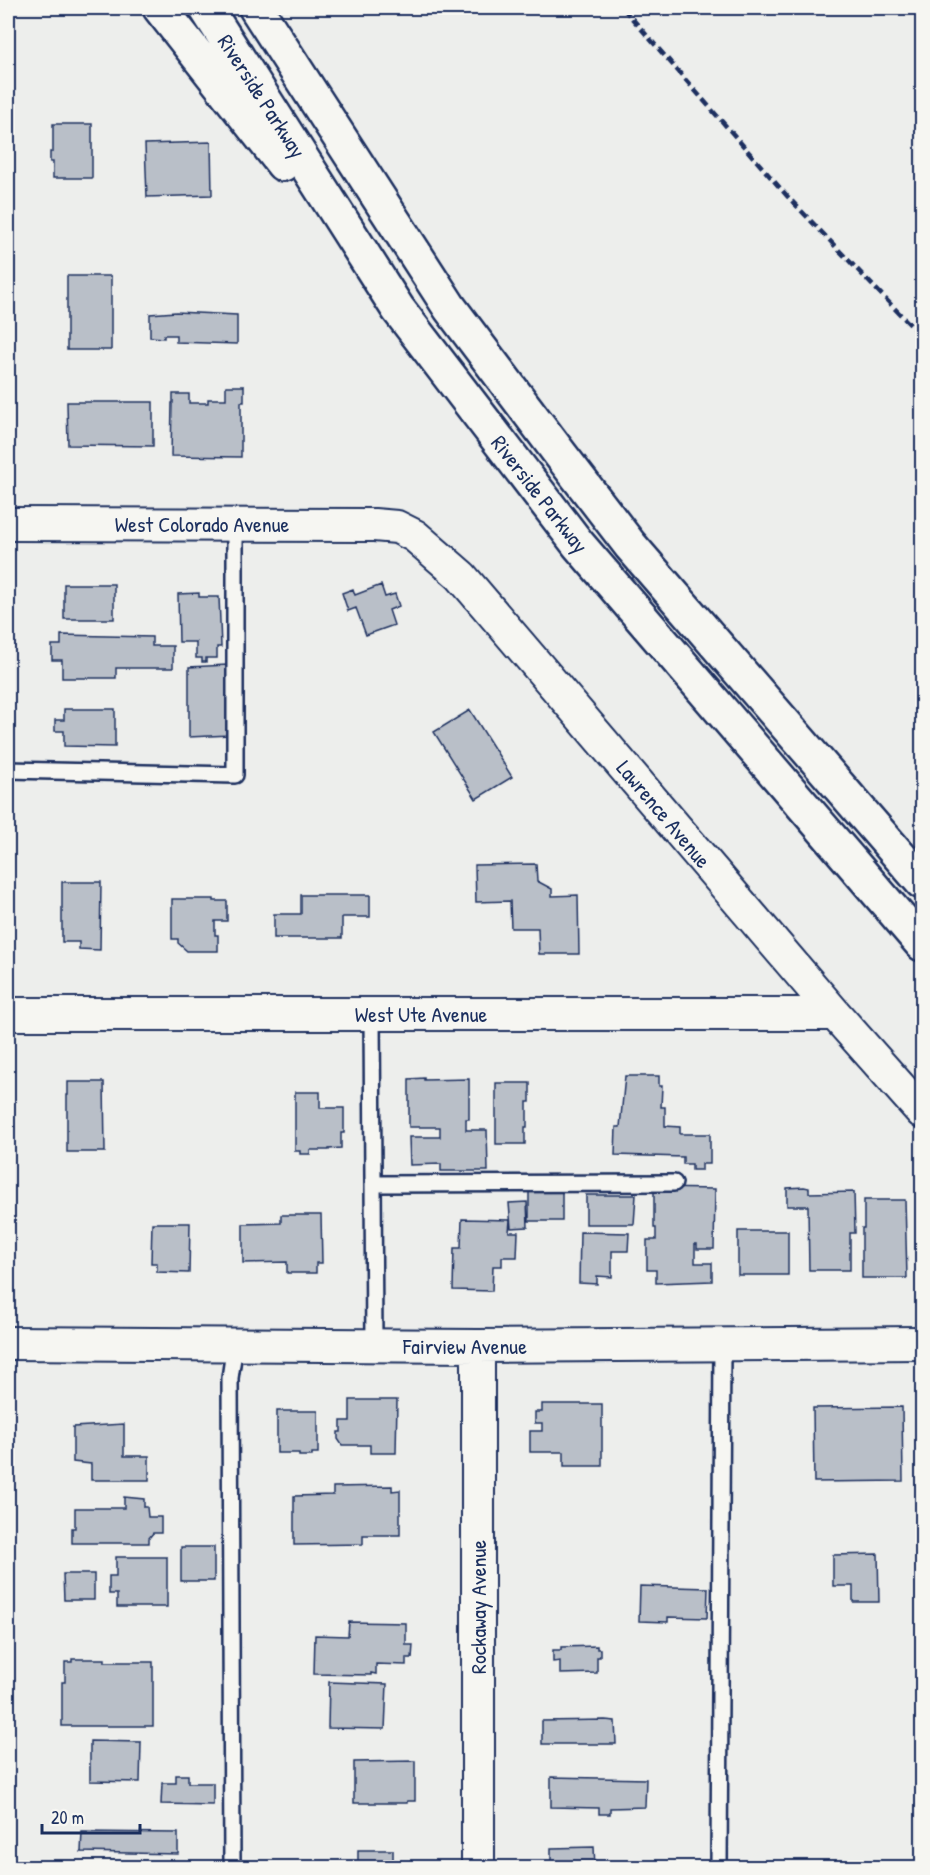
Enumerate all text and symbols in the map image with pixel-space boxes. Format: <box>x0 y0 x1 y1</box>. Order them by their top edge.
street label: Riverside Parkway <box>211 28 313 164</box>
street label: Riverside Parkway <box>485 429 595 559</box>
street label: West Colorado Avenue <box>115 509 289 539</box>
street label: Lawrence Avenue <box>610 754 718 875</box>
street label: West Ute Avenue <box>355 999 488 1029</box>
street label: Fairview Avenue <box>402 1331 527 1361</box>
street label: Rockaway Avenue <box>463 1540 493 1674</box>
scale bar <box>42 1797 140 1835</box>
text: 20 m <box>51 1805 84 1830</box>

